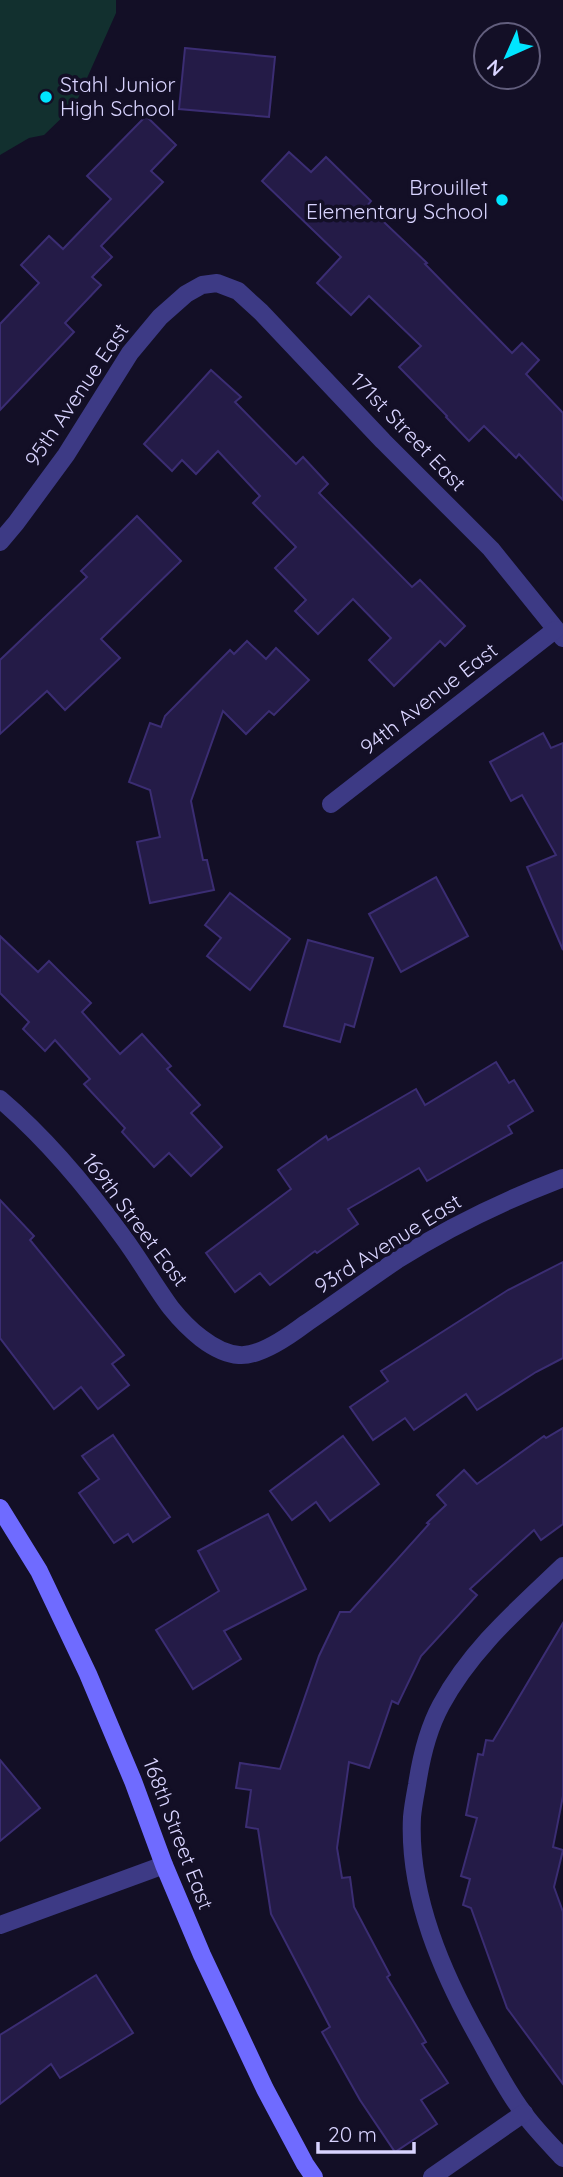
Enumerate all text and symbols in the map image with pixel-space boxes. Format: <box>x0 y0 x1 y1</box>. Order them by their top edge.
north arrow <box>472 21 542 91</box>
text: N <box>482 55 508 81</box>
place label: Stahl Junior High School <box>60 71 176 121</box>
marker: Stahl Junior High School <box>38 89 54 105</box>
place label: Brouillet Elementary School <box>306 174 488 224</box>
marker: Brouillet Elementary School <box>494 192 510 208</box>
street label: 95th Avenue East <box>19 318 134 471</box>
street label: 171st Street East <box>346 367 472 496</box>
street label: 94th Avenue East <box>355 637 502 760</box>
street label: 169th Street East <box>77 1148 194 1291</box>
street label: 93rd Avenue East <box>309 1188 466 1299</box>
street label: 168th Street East <box>138 1754 220 1913</box>
scale bar <box>318 2110 414 2154</box>
text: 20 m <box>328 2121 377 2147</box>

